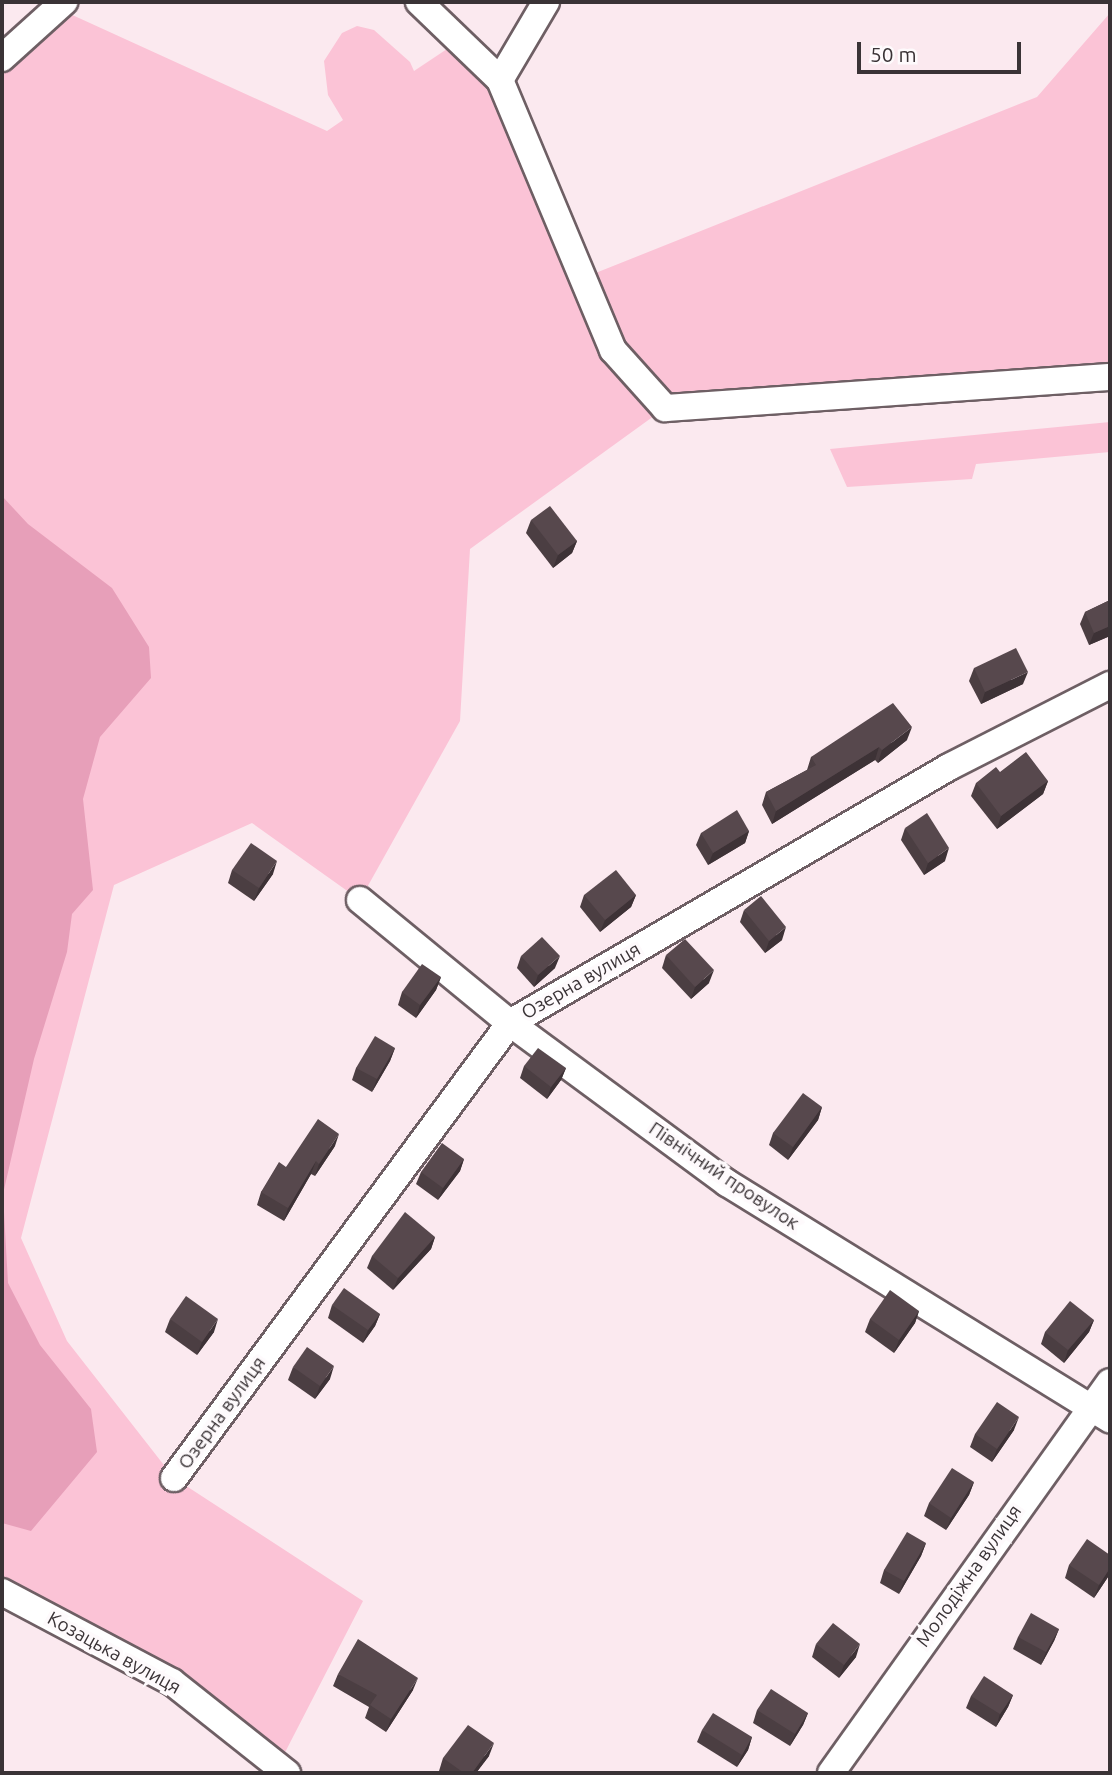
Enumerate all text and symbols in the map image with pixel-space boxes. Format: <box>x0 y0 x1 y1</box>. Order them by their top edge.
scale bar <box>860 28 1024 72</box>
text: 50 m <box>870 42 917 66</box>
street label: Озерна вулиця <box>517 938 645 1024</box>
street label: Північний провулок <box>645 1117 803 1235</box>
street label: Озерна вулиця <box>174 1352 270 1474</box>
street label: Молодіжна вулиця <box>912 1501 1026 1651</box>
street label: Козацька вулиця <box>43 1607 185 1699</box>

